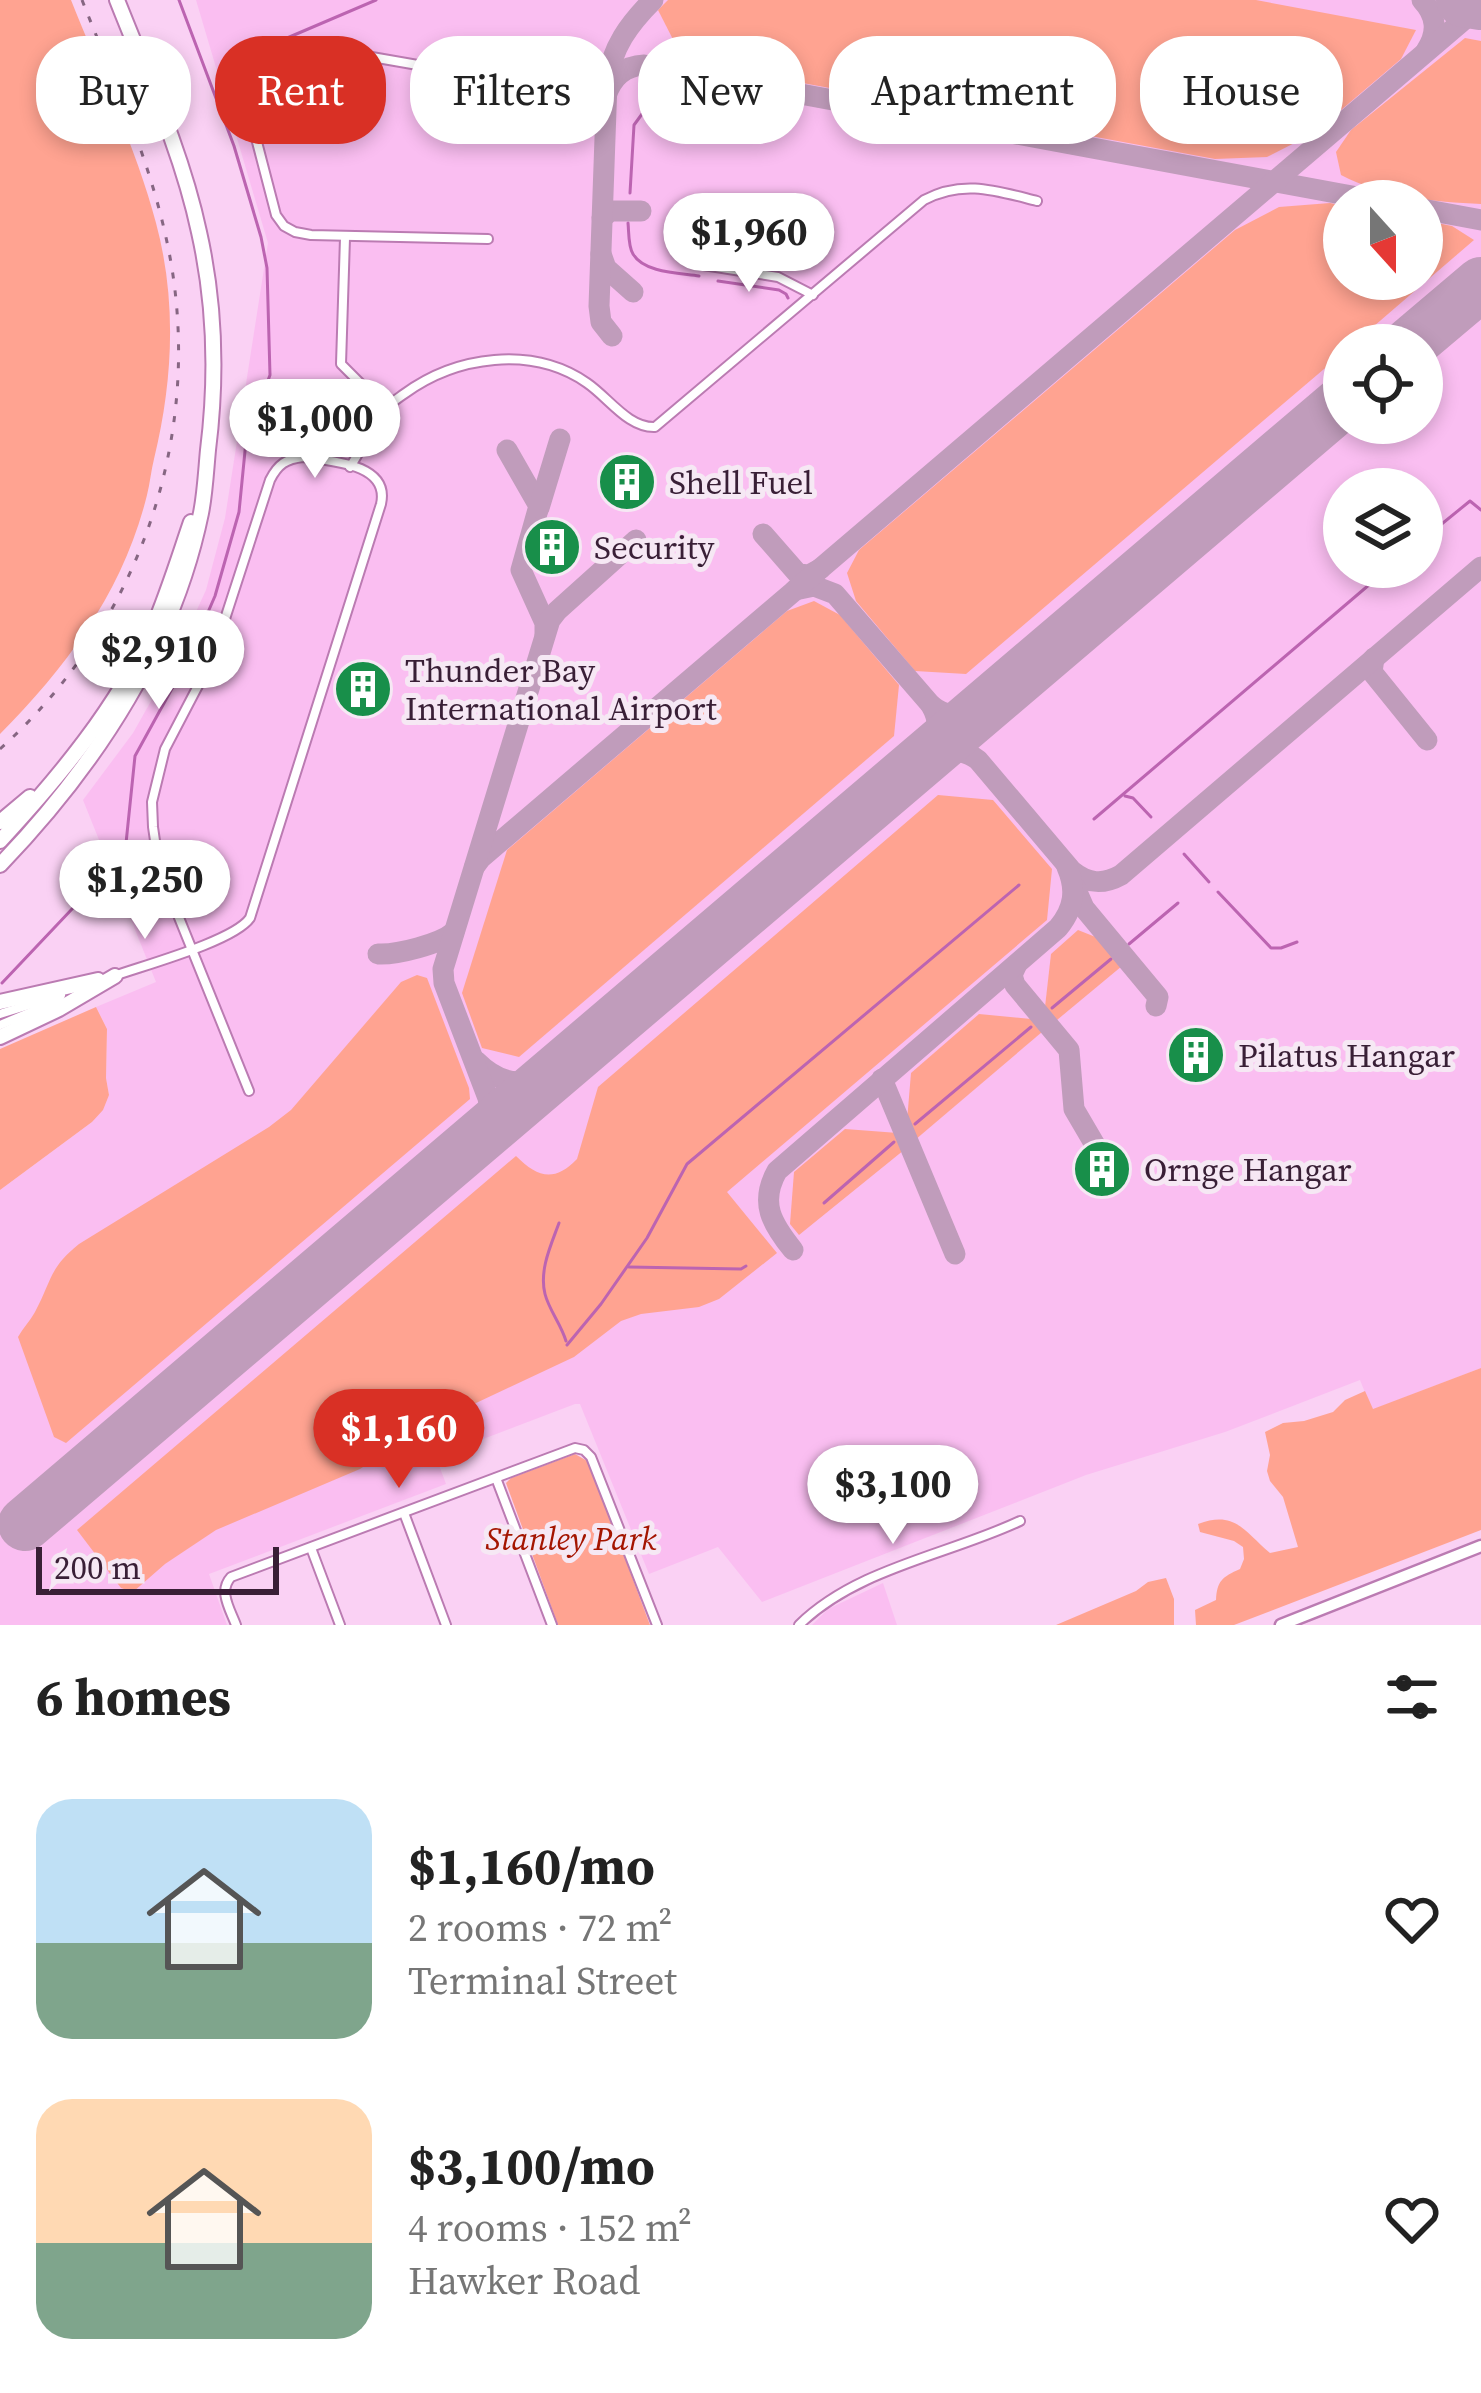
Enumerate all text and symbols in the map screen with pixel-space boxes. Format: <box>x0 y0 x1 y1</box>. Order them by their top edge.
chip: Buy <box>36 36 191 144</box>
chip: Rent <box>215 36 386 144</box>
chip: Filters <box>410 36 614 144</box>
chip: New <box>638 36 805 144</box>
chip: Apartment <box>829 36 1116 144</box>
chip: House <box>1140 36 1343 144</box>
north arrow <box>1323 180 1443 300</box>
map controls <box>1323 180 1443 588</box>
pin: $1,960 <box>651 193 847 295</box>
text: $1,960 <box>690 205 808 258</box>
button: locate <box>1323 324 1443 444</box>
pin: $1,000 <box>217 379 413 481</box>
text: $1,000 <box>256 391 374 444</box>
building icon: Shell Fuel <box>596 451 658 513</box>
place label: Shell Fuel <box>669 460 813 505</box>
button: layers <box>1323 468 1443 588</box>
building icon: Security <box>521 516 583 578</box>
place label: Security <box>594 525 715 570</box>
pin: $2,910 <box>61 610 257 712</box>
text: $2,910 <box>100 622 218 675</box>
place label: Thunder Bay International Airport <box>405 648 717 731</box>
building icon: Thunder Bay International Airport <box>332 658 394 720</box>
pin: $1,250 <box>47 840 243 942</box>
text: $1,250 <box>86 852 204 905</box>
building icon: Pilatus Hangar <box>1165 1024 1227 1086</box>
place label: Pilatus Hangar <box>1238 1033 1455 1078</box>
building icon: Ornge Hangar <box>1071 1138 1133 1200</box>
place label: Ornge Hangar <box>1144 1147 1352 1192</box>
pin: $1,160 <box>301 1389 497 1491</box>
text: $1,160 <box>340 1401 458 1454</box>
pin: $3,100 <box>795 1445 991 1547</box>
text: $3,100 <box>834 1457 952 1510</box>
park label: Stanley Park <box>485 1516 657 1561</box>
scale bar <box>36 1541 279 1594</box>
text: 200 m <box>54 1545 141 1590</box>
text: 6 homes <box>36 1662 231 1732</box>
icon: filters <box>1379 1664 1445 1730</box>
text: $1,160/mo <box>408 1831 655 1901</box>
icon: home <box>132 1847 276 1991</box>
icon: heart <box>1379 1886 1445 1952</box>
text: 2 rooms · 72 m² <box>408 1901 672 1954</box>
text: Terminal Street <box>408 1954 677 2007</box>
text: $3,100/mo <box>408 2131 655 2201</box>
icon: home <box>132 2147 276 2291</box>
icon: heart <box>1379 2186 1445 2252</box>
text: 4 rooms · 152 m² <box>408 2201 692 2254</box>
text: Hawker Road <box>408 2254 640 2307</box>

